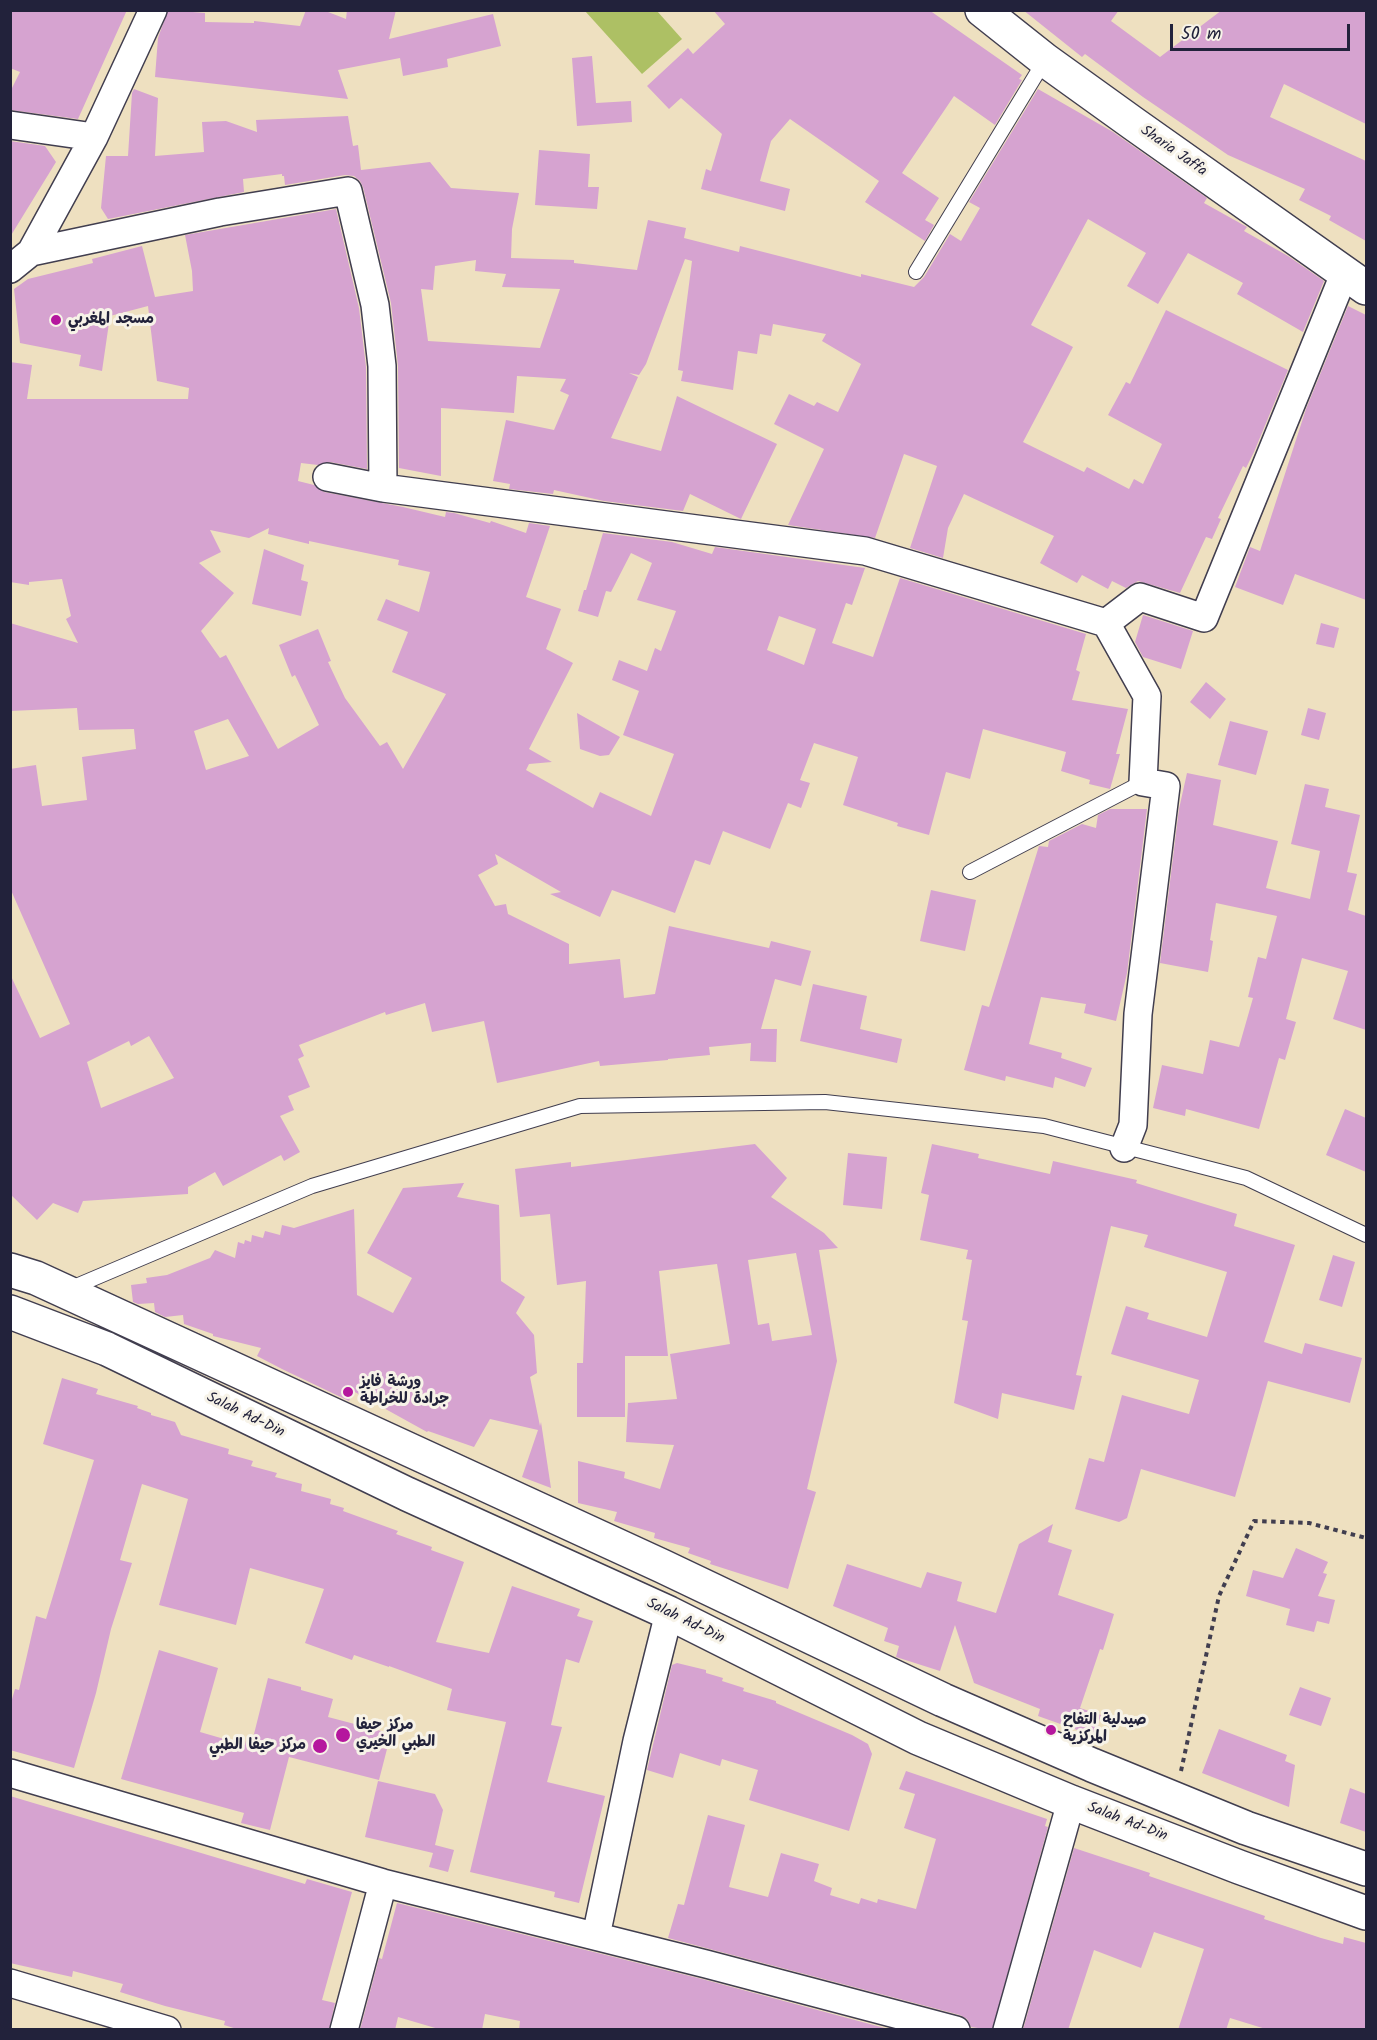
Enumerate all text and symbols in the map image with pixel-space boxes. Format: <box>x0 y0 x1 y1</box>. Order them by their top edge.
scale bar <box>1173 12 1353 50</box>
text: 50 m <box>1181 20 1221 49</box>
street label: Sharia Jaffa <box>1136 123 1210 181</box>
place label: مسجد المغربي <box>68 311 154 329</box>
marker: مسجد المغربي <box>49 313 63 327</box>
place label: ورشة فايز جرادة للخراطة <box>360 1374 449 1409</box>
marker: ورشة فايز جرادة للخراطة <box>341 1385 355 1399</box>
street label: Salah Ad-Din <box>203 1389 287 1443</box>
street label: Salah Ad-Din <box>643 1595 727 1649</box>
place label: صيدلية التفاح المركزية <box>1063 1712 1146 1747</box>
place label: مركز حيفا الطبي الخيري <box>356 1717 435 1752</box>
marker: صيدلية التفاح المركزية <box>1044 1723 1058 1737</box>
marker: مركز حيفا الطبي الخيري <box>334 1726 352 1744</box>
place label: مركز حيفا الطبي <box>209 1737 306 1755</box>
marker: مركز حيفا الطبي <box>311 1737 329 1755</box>
street label: Salah Ad-Din <box>1084 1799 1170 1847</box>

